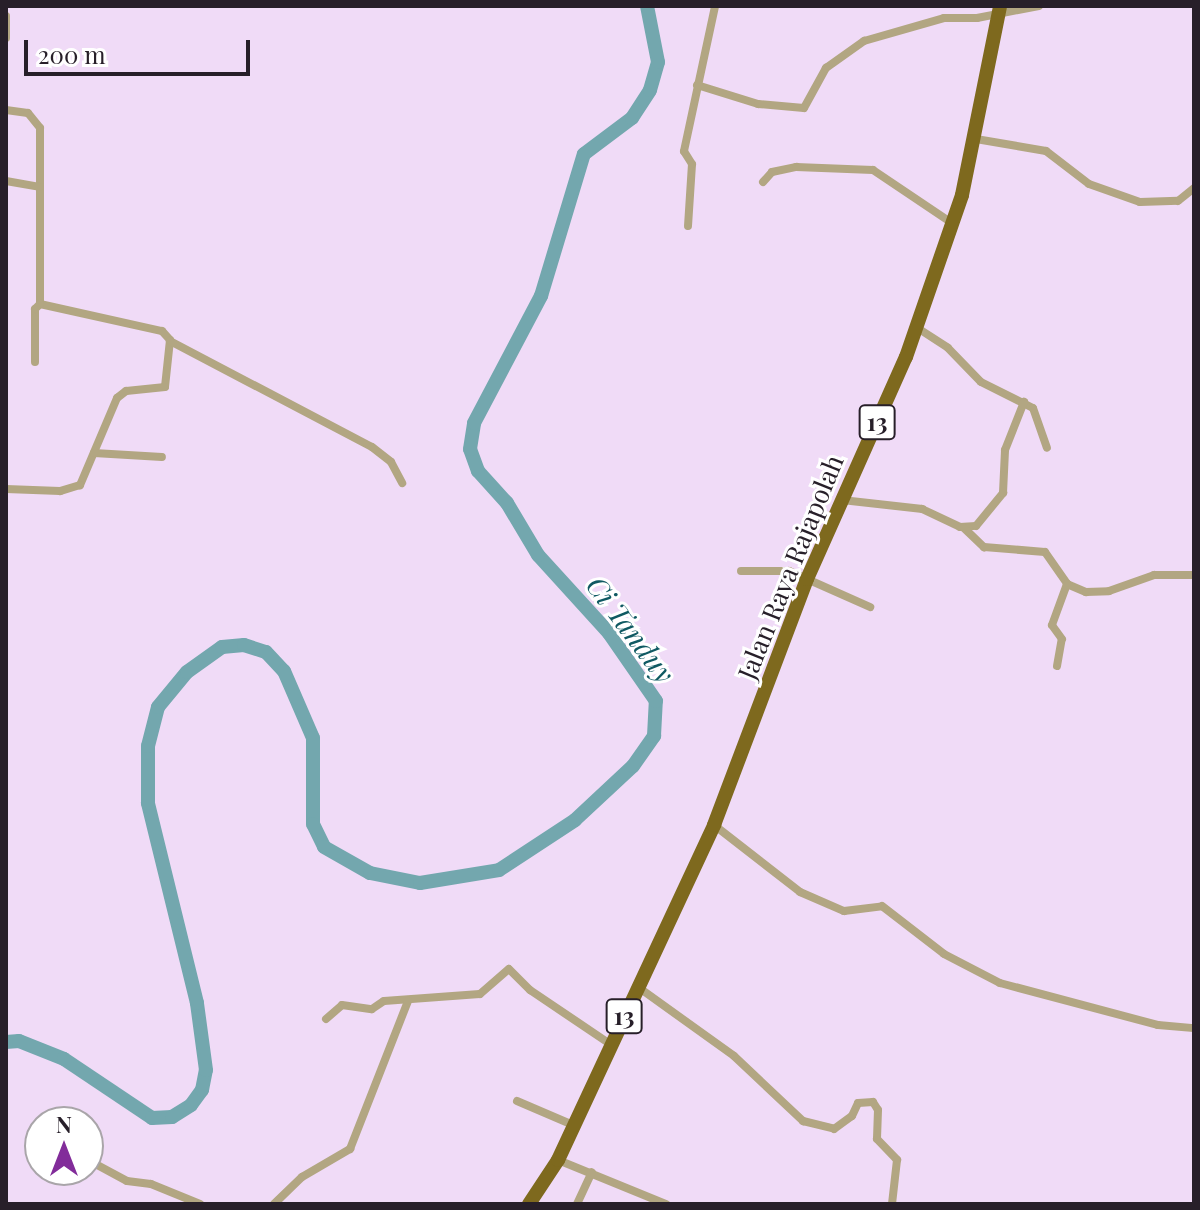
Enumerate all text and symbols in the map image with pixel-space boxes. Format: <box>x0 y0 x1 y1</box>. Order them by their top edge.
scale bar <box>28 24 254 74</box>
text: 200 m <box>38 38 106 70</box>
road number: 13 <box>857 402 897 442</box>
street label: Jalan Raya Rajapolah <box>731 450 849 684</box>
water label: Ci Tanduy <box>580 569 682 689</box>
road number: 13 <box>604 996 644 1036</box>
north arrow <box>24 1106 104 1186</box>
text: N <box>56 1109 72 1139</box>

